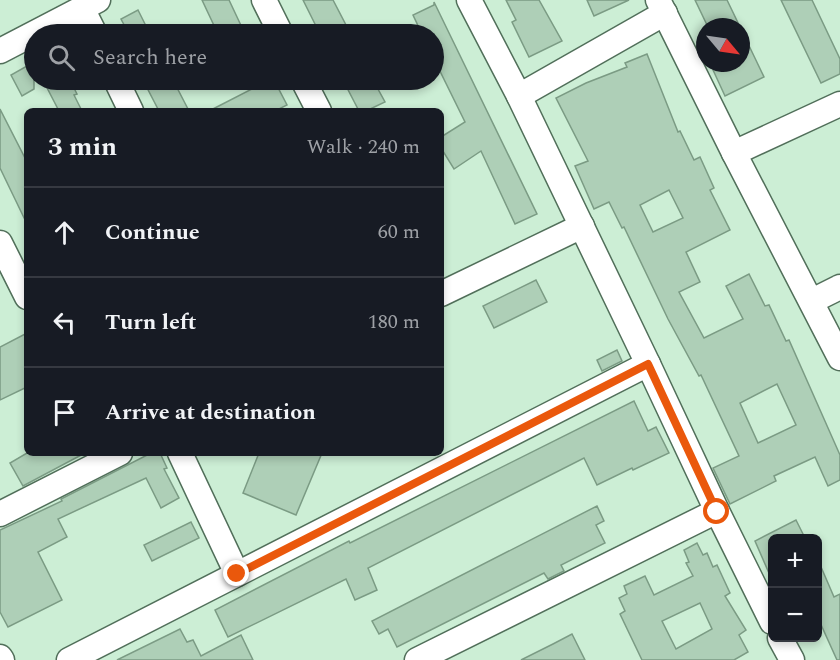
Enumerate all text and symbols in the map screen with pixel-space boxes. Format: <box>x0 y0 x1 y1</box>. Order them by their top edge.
north arrow <box>696 18 750 72</box>
search box <box>24 24 444 90</box>
icon: search <box>45 41 78 74</box>
text: Search here <box>93 41 207 74</box>
text: 3 min <box>48 127 117 167</box>
text: Walk · 240 m <box>307 132 420 162</box>
icon: ahead <box>48 216 81 249</box>
text: Continue <box>105 216 200 249</box>
text: 60 m <box>378 217 420 247</box>
icon: left <box>48 306 81 339</box>
text: Turn left <box>105 306 197 339</box>
text: 180 m <box>368 307 420 337</box>
icon: arrive <box>48 396 81 429</box>
text: Arrive at destination <box>105 396 316 429</box>
route start <box>703 498 729 524</box>
map controls <box>768 534 822 642</box>
button: + <box>768 534 822 588</box>
route end <box>223 560 249 586</box>
button: − <box>768 588 822 642</box>

